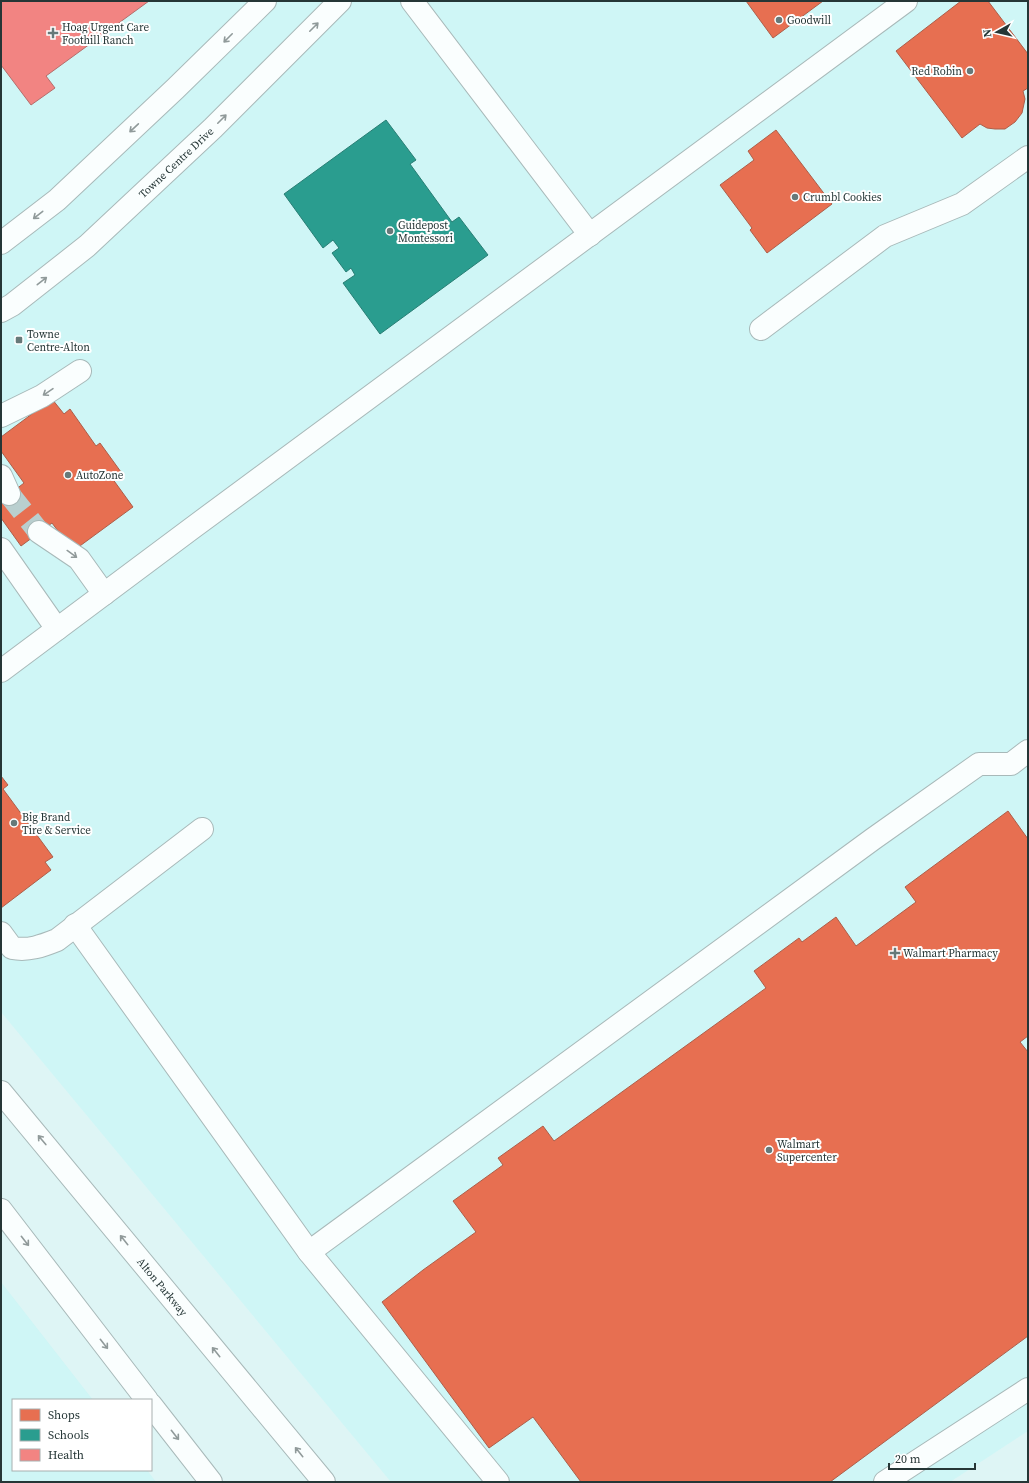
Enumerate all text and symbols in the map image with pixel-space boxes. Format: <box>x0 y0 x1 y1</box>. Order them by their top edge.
north arrow <box>977 12 1017 52</box>
place label: Goodwill <box>787 13 831 28</box>
marker: Goodwill <box>774 15 784 25</box>
place label: Hoag Urgent Care Foothill Ranch <box>62 20 149 48</box>
one-way arrow <box>309 22 319 32</box>
marker: Hoag Urgent Care Foothill Ranch <box>47 27 59 39</box>
text: N <box>980 28 996 38</box>
one-way arrow <box>223 33 233 42</box>
place label: Red Robin <box>911 64 962 79</box>
marker: Red Robin <box>965 66 975 76</box>
one-way arrow <box>217 114 227 124</box>
one-way arrow <box>129 123 139 133</box>
street label: Towne Centre Drive <box>135 124 217 201</box>
place label: Crumbl Cookies <box>803 190 882 205</box>
marker: Crumbl Cookies <box>790 192 800 202</box>
one-way arrow <box>32 211 43 219</box>
place label: Guidepost Montessori <box>398 218 453 246</box>
marker: Guidepost Montessori <box>385 226 395 236</box>
one-way arrow <box>37 277 48 285</box>
place label: Towne Centre-Alton <box>27 327 90 355</box>
marker: Towne Centre-Alton <box>14 335 24 345</box>
one-way arrow <box>43 388 54 396</box>
place label: AutoZone <box>76 468 124 483</box>
marker: AutoZone <box>63 470 73 480</box>
one-way arrow <box>66 550 77 558</box>
place label: Big Brand Tire & Service <box>22 810 91 838</box>
marker: Big Brand Tire & Service <box>9 818 19 828</box>
place label: Walmart Pharmacy <box>903 946 998 961</box>
marker: Walmart Pharmacy <box>890 948 900 958</box>
one-way arrow <box>37 1135 46 1146</box>
place label: Walmart Supercenter <box>777 1137 837 1165</box>
marker: Walmart Supercenter <box>764 1145 774 1155</box>
one-way arrow <box>21 1235 29 1246</box>
one-way arrow <box>120 1235 129 1246</box>
street label: Alton Parkway <box>134 1255 191 1319</box>
one-way arrow <box>100 1338 109 1349</box>
one-way arrow <box>212 1346 220 1357</box>
legend <box>12 1399 152 1471</box>
text: Shops <box>48 1407 80 1423</box>
text: Schools <box>48 1427 89 1443</box>
one-way arrow <box>171 1430 179 1441</box>
scale bar <box>889 1445 975 1471</box>
text: Health <box>48 1447 84 1463</box>
one-way arrow <box>294 1447 303 1457</box>
text: 20 m <box>895 1451 921 1467</box>

